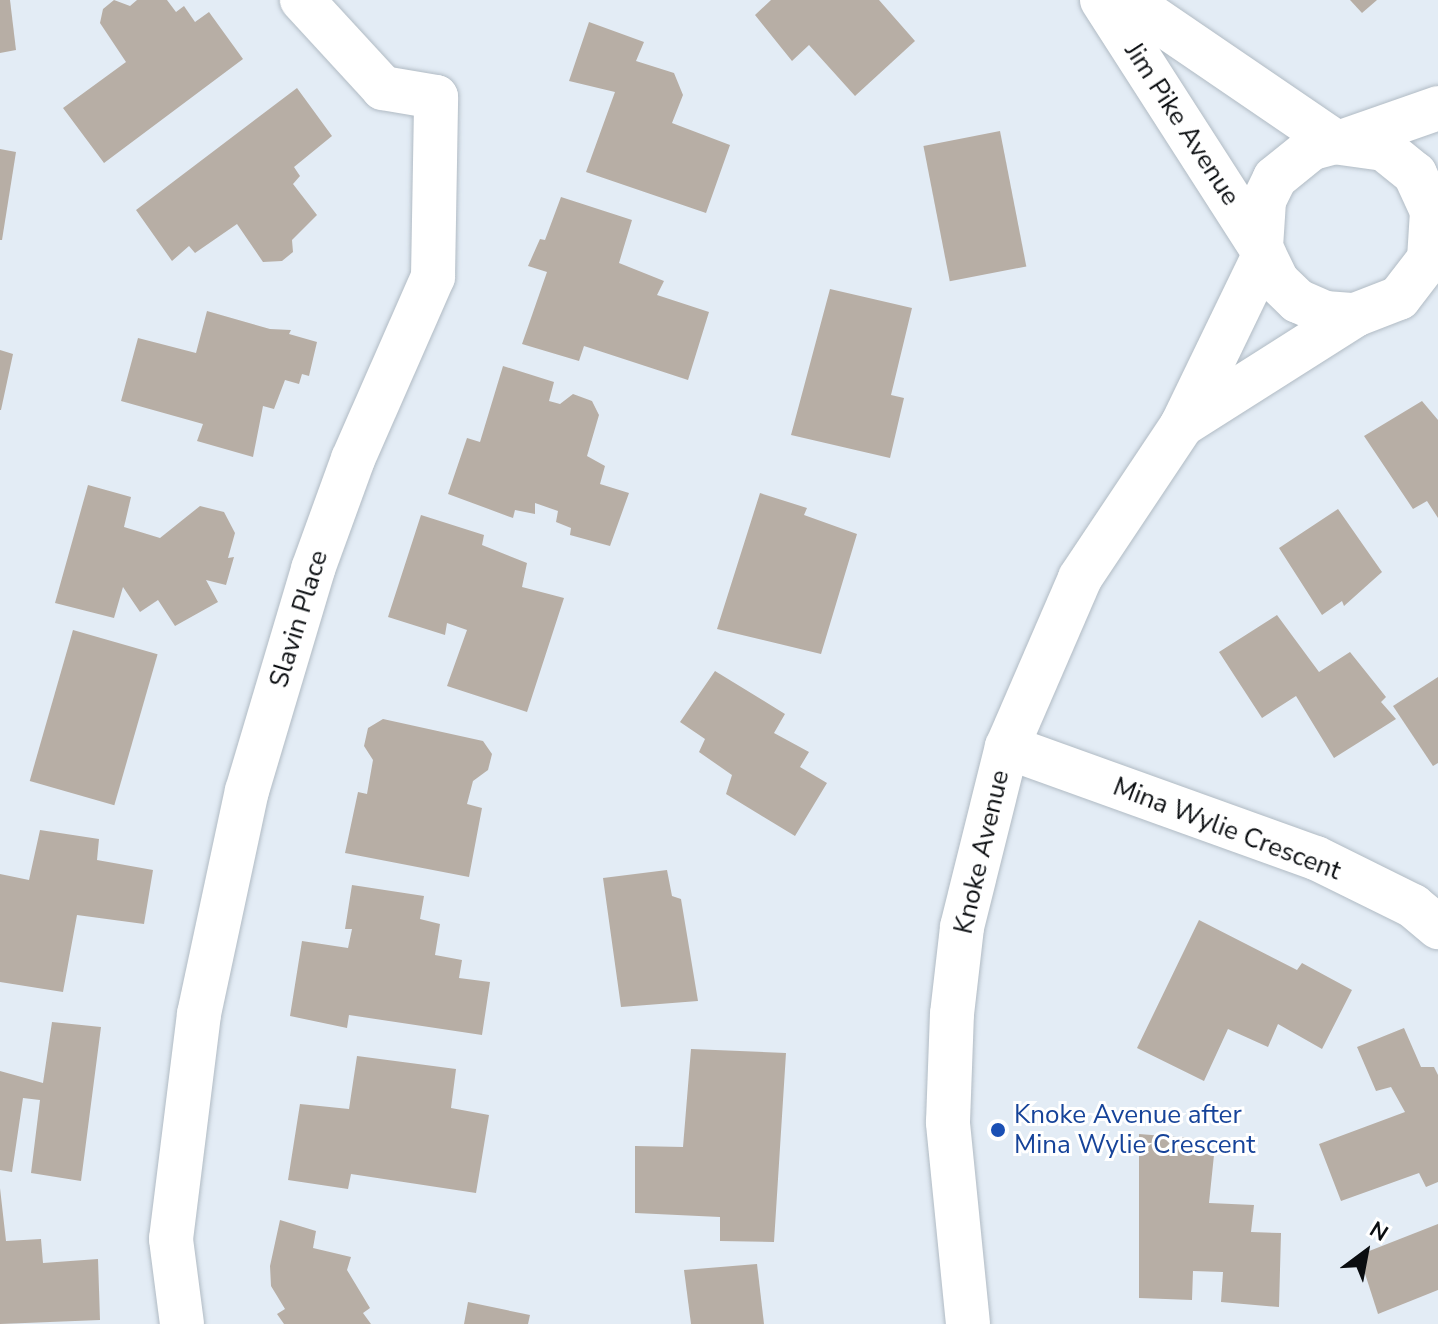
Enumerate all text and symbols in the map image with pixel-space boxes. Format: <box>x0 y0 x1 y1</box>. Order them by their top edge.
street label: Jim Pike Avenue <box>1118 37 1246 211</box>
street label: Slavin Place <box>263 547 335 691</box>
street label: Knoke Avenue <box>948 767 1016 937</box>
street label: Mina Wylie Crescent <box>1109 771 1345 887</box>
place label: Knoke Avenue after Mina Wylie Crescent <box>1014 1099 1255 1160</box>
marker: Knoke Avenue after Mina Wylie Crescent <box>989 1121 1007 1139</box>
north arrow <box>1326 1212 1406 1292</box>
text: N <box>1364 1215 1394 1249</box>

